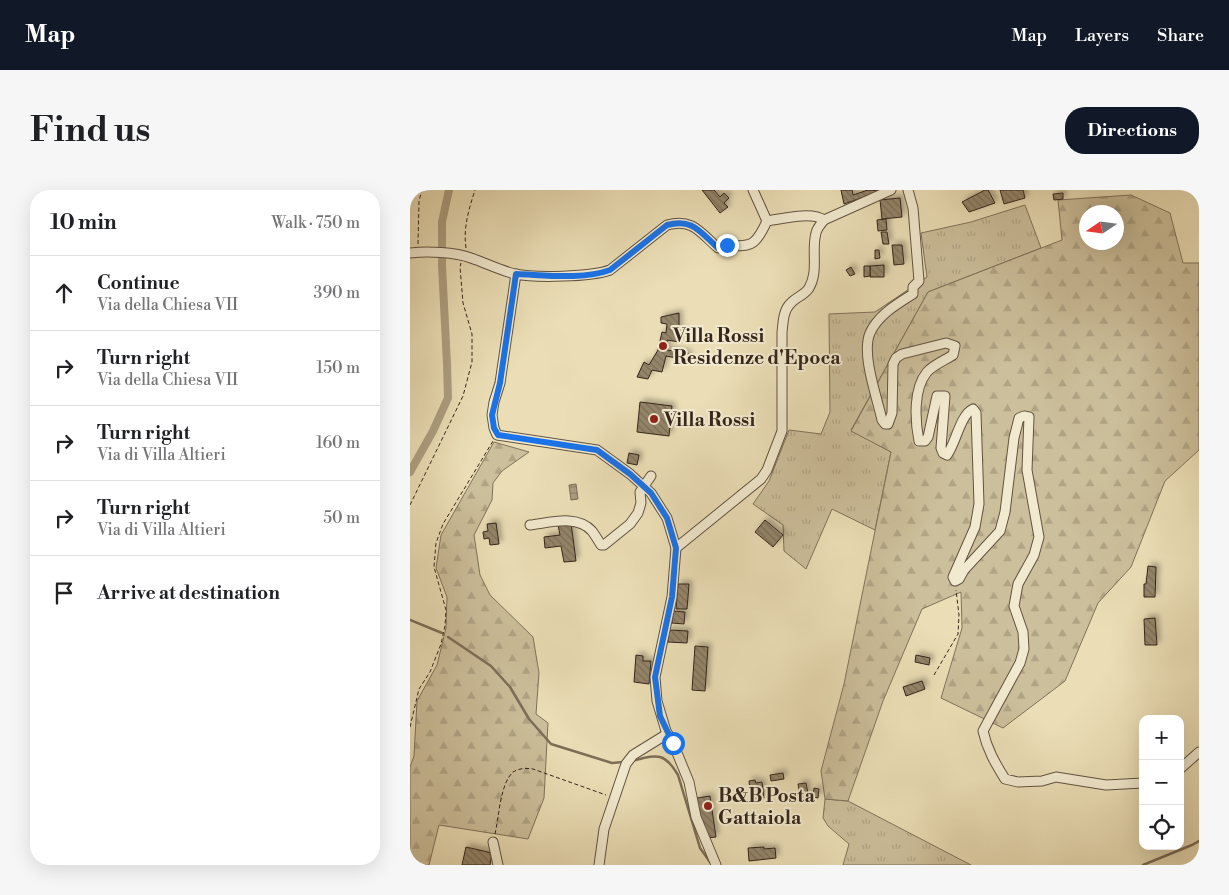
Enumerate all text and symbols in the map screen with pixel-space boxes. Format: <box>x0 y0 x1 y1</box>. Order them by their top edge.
text: Map <box>25 20 75 50</box>
text: Map <box>1012 24 1047 47</box>
text: Layers <box>1075 24 1129 47</box>
text: Share <box>1157 24 1204 47</box>
button: Directions <box>1065 107 1199 154</box>
text: Find us <box>30 109 150 152</box>
north arrow <box>1079 205 1124 250</box>
text: 10 min <box>50 210 117 236</box>
text: Walk · 750 m <box>272 213 360 233</box>
route end <box>716 234 739 257</box>
text: Continue <box>97 271 180 295</box>
icon: ahead <box>50 279 78 307</box>
text: 390 m <box>314 283 360 303</box>
text: Via della Chiesa VII <box>97 295 238 315</box>
place label: Villa Rossi Residenze d'Epoca <box>672 324 841 370</box>
marker: Villa Rossi Residenze d'Epoca <box>657 340 669 352</box>
text: Turn right <box>97 346 190 370</box>
icon: right <box>50 354 78 382</box>
text: 150 m <box>316 358 360 378</box>
text: Via della Chiesa VII <box>97 370 238 390</box>
place label: Villa Rossi <box>663 408 755 432</box>
marker: Villa Rossi <box>648 413 660 425</box>
text: Turn right <box>97 421 190 445</box>
icon: right <box>50 429 78 457</box>
text: 160 m <box>316 433 360 453</box>
text: Via di Villa Altieri <box>97 445 226 465</box>
text: Turn right <box>97 496 190 520</box>
icon: right <box>50 504 78 532</box>
text: 50 m <box>323 508 360 528</box>
text: Via di Villa Altieri <box>97 520 226 540</box>
icon: arrive <box>50 579 78 607</box>
text: Arrive at destination <box>97 581 280 605</box>
map controls <box>1139 715 1184 850</box>
button: + <box>1139 715 1184 760</box>
route start <box>662 732 685 755</box>
button: − <box>1139 760 1184 805</box>
place label: B&B Posta Gattaiola <box>718 784 815 830</box>
marker: B&B Posta Gattaiola <box>702 800 714 812</box>
button: locate <box>1139 805 1184 850</box>

